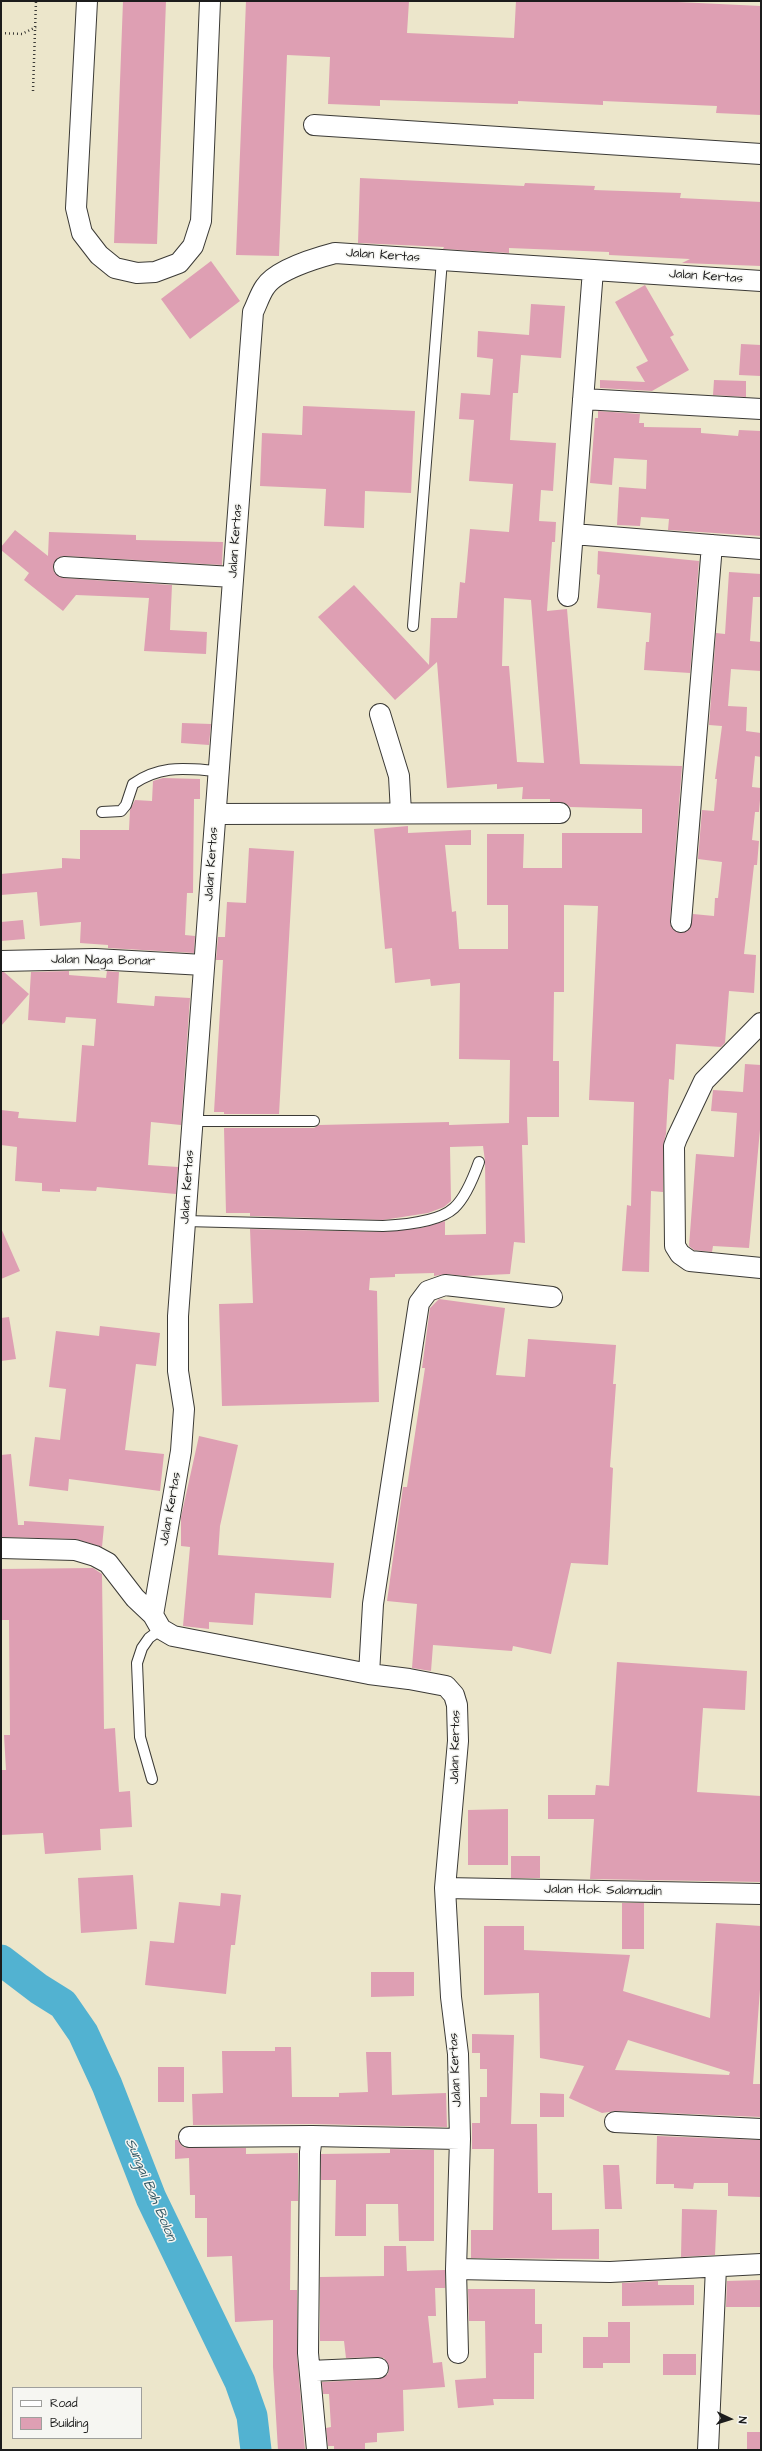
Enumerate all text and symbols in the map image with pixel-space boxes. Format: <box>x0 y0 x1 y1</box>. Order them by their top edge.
street label: Jalan Kertas <box>345 246 421 266</box>
street label: Jalan Kertas <box>668 267 744 287</box>
street label: Jalan Kertas <box>226 503 246 579</box>
street label: Jalan Kertas <box>202 826 222 902</box>
street label: Jalan Naga Bonar <box>51 952 155 970</box>
street label: Jalan Kertas <box>178 1149 198 1225</box>
street label: Jalan Kertas <box>157 1471 185 1547</box>
street label: Jalan Kertas <box>448 1710 464 1784</box>
street label: Jalan Hok Salamudin <box>544 1882 662 1900</box>
street label: Jalan Kertas <box>446 2032 466 2108</box>
water label: Sungai Bah Bolon <box>121 2136 179 2244</box>
legend <box>12 2387 142 2439</box>
text: Road <box>50 2395 78 2412</box>
north arrow <box>710 2399 750 2439</box>
text: Building <box>50 2415 88 2432</box>
text: N <box>735 2416 750 2424</box>

